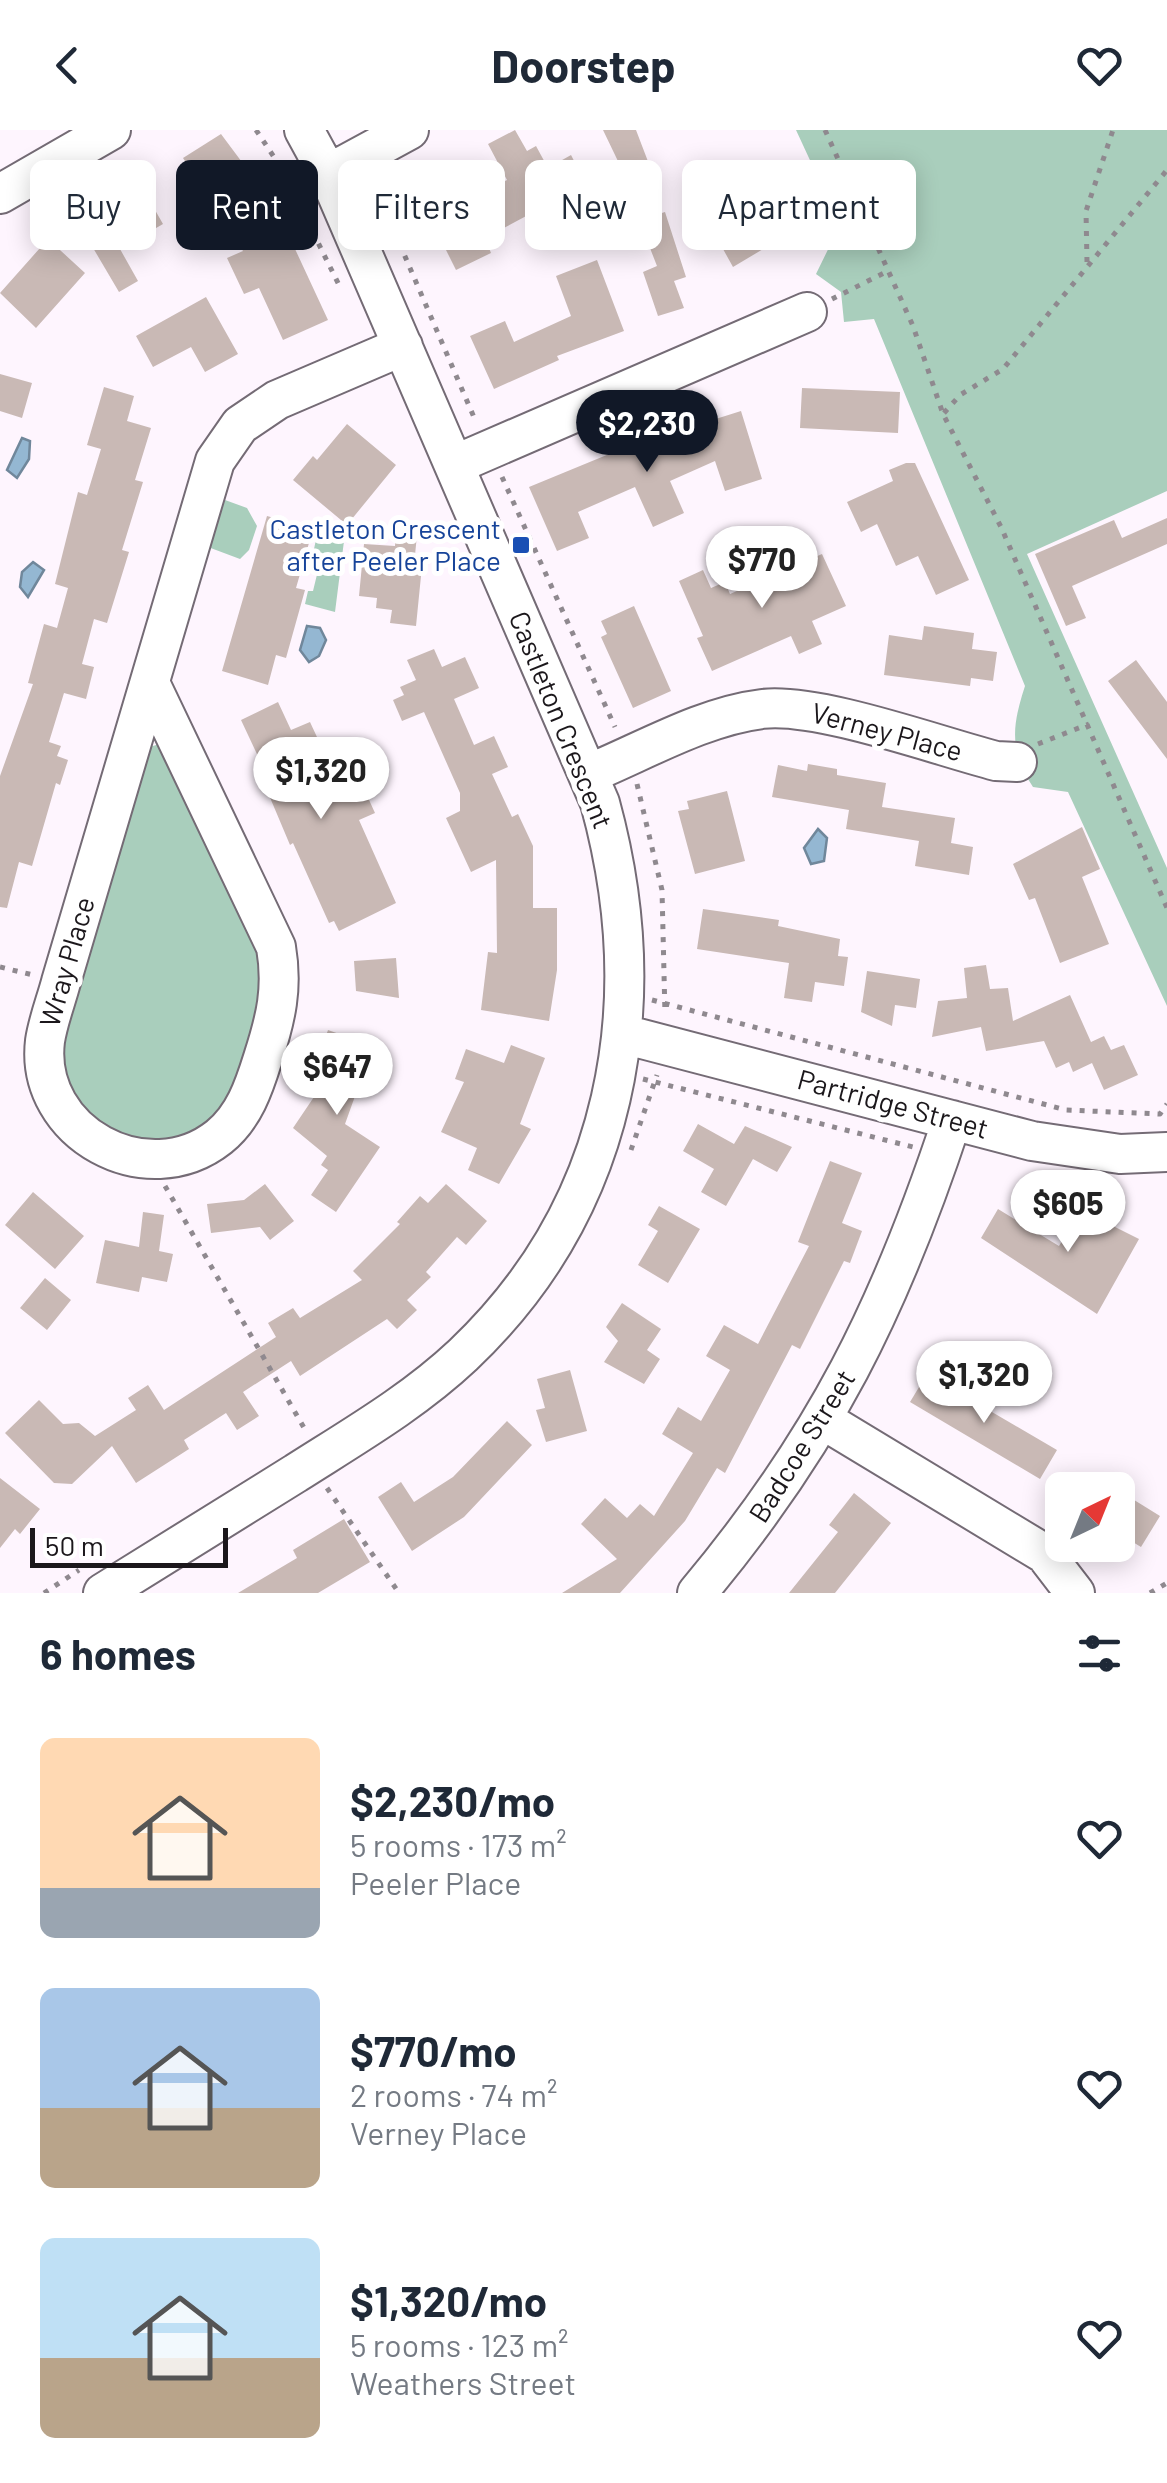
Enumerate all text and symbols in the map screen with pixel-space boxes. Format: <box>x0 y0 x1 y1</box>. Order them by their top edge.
icon: back <box>40 38 95 93</box>
text: Doorstep <box>491 38 676 92</box>
icon: heart <box>1072 38 1127 93</box>
chip: Buy <box>30 160 156 250</box>
chip: Rent <box>176 160 318 250</box>
chip: Filters <box>338 160 505 250</box>
chip: New <box>525 160 662 250</box>
chip: Apartment <box>682 160 916 250</box>
pin: $2,230 <box>566 390 728 475</box>
text: $2,230 <box>598 403 696 441</box>
place label: Castleton Crescent after Peeler Place <box>269 511 501 577</box>
pin: $770 <box>703 526 821 611</box>
marker: Castleton Crescent after Peeler Place <box>510 534 532 556</box>
text: $770 <box>728 539 796 577</box>
street label: Castleton Crescent <box>503 606 621 833</box>
street label: Verney Place <box>808 695 966 768</box>
pin: $1,320 <box>240 737 402 822</box>
text: $1,320 <box>275 750 367 788</box>
street label: Wray Place <box>31 893 101 1031</box>
pin: $647 <box>278 1033 396 1118</box>
text: $647 <box>303 1046 371 1084</box>
street label: Partridge Street <box>794 1061 992 1145</box>
pin: $605 <box>1009 1170 1127 1255</box>
text: $605 <box>1033 1183 1103 1221</box>
pin: $1,320 <box>903 1341 1065 1426</box>
text: $1,320 <box>938 1354 1030 1392</box>
street label: Badcoe Street <box>741 1363 862 1528</box>
north arrow <box>1045 1472 1135 1562</box>
map controls <box>1045 1472 1135 1562</box>
scale bar <box>30 1523 228 1568</box>
text: 50 m <box>45 1528 104 1562</box>
icon: filters <box>1072 1626 1127 1681</box>
text: 6 homes <box>40 1628 196 1678</box>
text: $2,230/mo <box>350 1775 555 1825</box>
icon: home <box>120 1778 240 1898</box>
icon: heart <box>1072 1811 1127 1866</box>
text: 5 rooms · 173 m² <box>350 1825 567 1863</box>
text: Peeler Place <box>350 1863 521 1901</box>
text: $770/mo <box>350 2025 517 2075</box>
icon: home <box>120 2028 240 2148</box>
icon: heart <box>1072 2061 1127 2116</box>
text: 2 rooms · 74 m² <box>350 2075 557 2113</box>
text: Verney Place <box>350 2113 527 2151</box>
text: $1,320/mo <box>350 2275 547 2325</box>
icon: home <box>120 2278 240 2398</box>
icon: heart <box>1072 2311 1127 2366</box>
text: 5 rooms · 123 m² <box>350 2325 569 2363</box>
text: Weathers Street <box>350 2363 576 2401</box>

